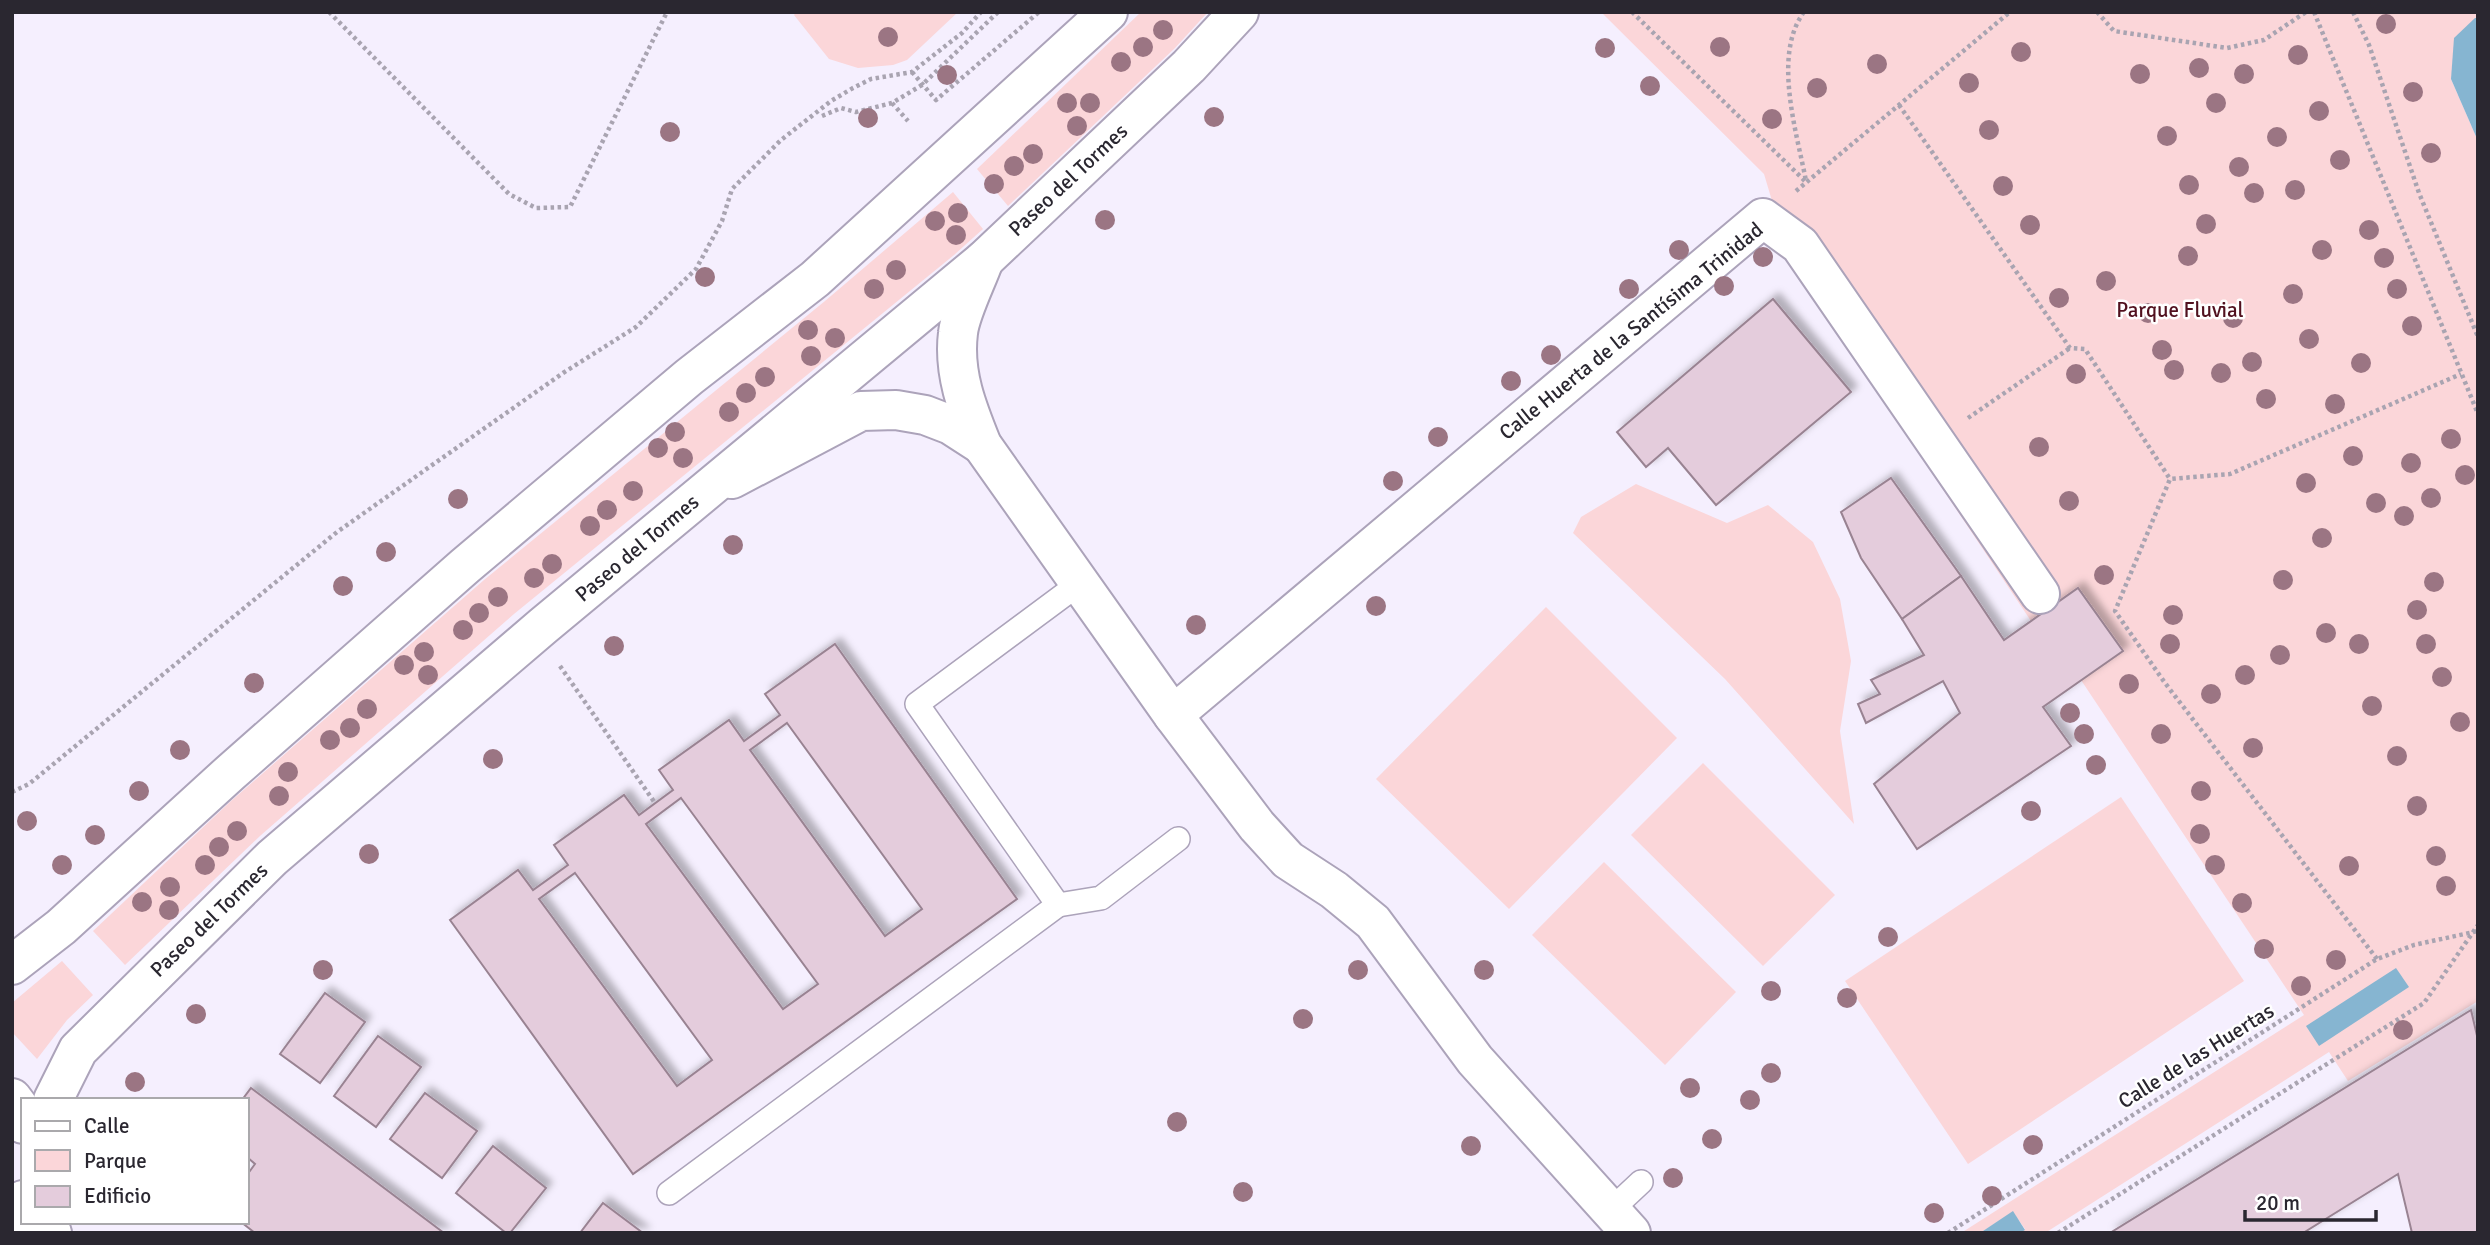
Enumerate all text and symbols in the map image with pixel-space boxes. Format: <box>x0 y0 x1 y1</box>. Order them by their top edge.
street label: Paseo del Tormes <box>1003 118 1133 242</box>
street label: Calle Huerta de la Santísima Trinidad <box>1494 216 1768 446</box>
park label: Parque Fluvial <box>2116 297 2244 323</box>
street label: Paseo del Tormes <box>570 489 704 607</box>
street label: Paseo del Tormes <box>145 857 273 983</box>
street label: Calle de las Huertas <box>2113 998 2279 1114</box>
legend <box>21 1098 248 1224</box>
text: Calle <box>84 1113 130 1139</box>
text: Parque <box>84 1148 147 1174</box>
scale bar <box>2245 1178 2376 1222</box>
text: Edificio <box>84 1183 151 1209</box>
text: 20 m <box>2256 1190 2300 1216</box>

